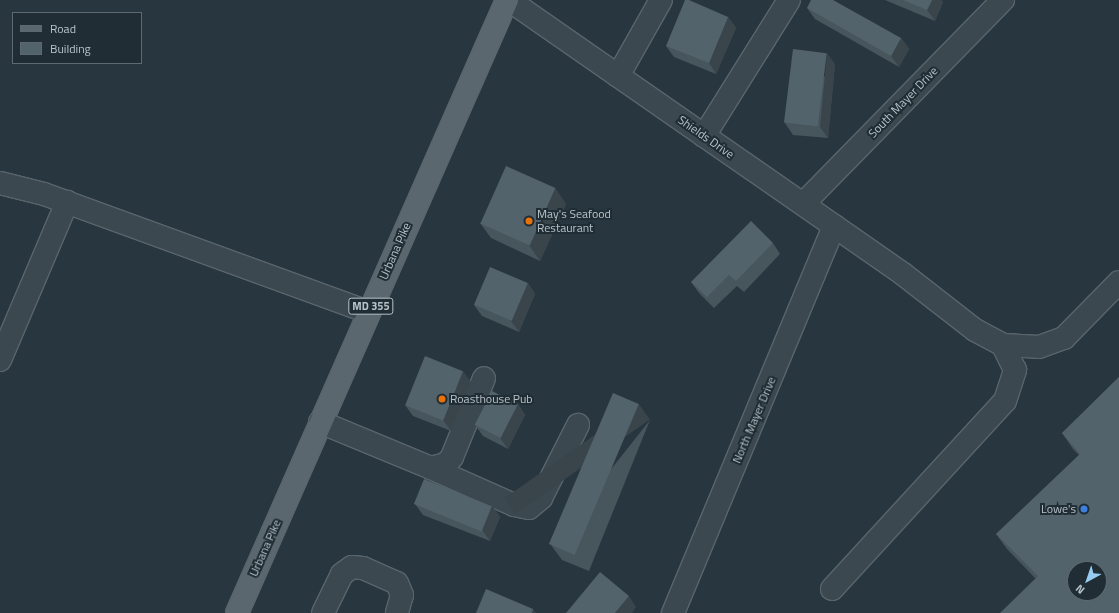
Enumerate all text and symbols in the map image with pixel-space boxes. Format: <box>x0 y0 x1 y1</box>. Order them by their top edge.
legend <box>12 12 142 64</box>
text: Road <box>50 19 76 38</box>
text: Building <box>50 39 91 58</box>
street label: South Mayer Drive <box>865 63 941 141</box>
street label: Shields Drive <box>675 112 737 162</box>
place label: May's Seafood Restaurant <box>537 207 611 235</box>
marker: May's Seafood Restaurant <box>524 216 534 226</box>
street label: Urbana Pike <box>376 220 414 282</box>
road number: MD 355 <box>348 297 394 315</box>
street label: North Mayer Drive <box>729 375 779 465</box>
place label: Roasthouse Pub <box>450 392 533 406</box>
marker: Roasthouse Pub <box>437 394 447 404</box>
place label: Lowe's <box>1041 502 1076 516</box>
marker: Lowe's <box>1079 504 1089 514</box>
street label: Urbana Pike <box>246 517 284 579</box>
north arrow <box>1067 561 1107 601</box>
text: N <box>1072 581 1088 598</box>

